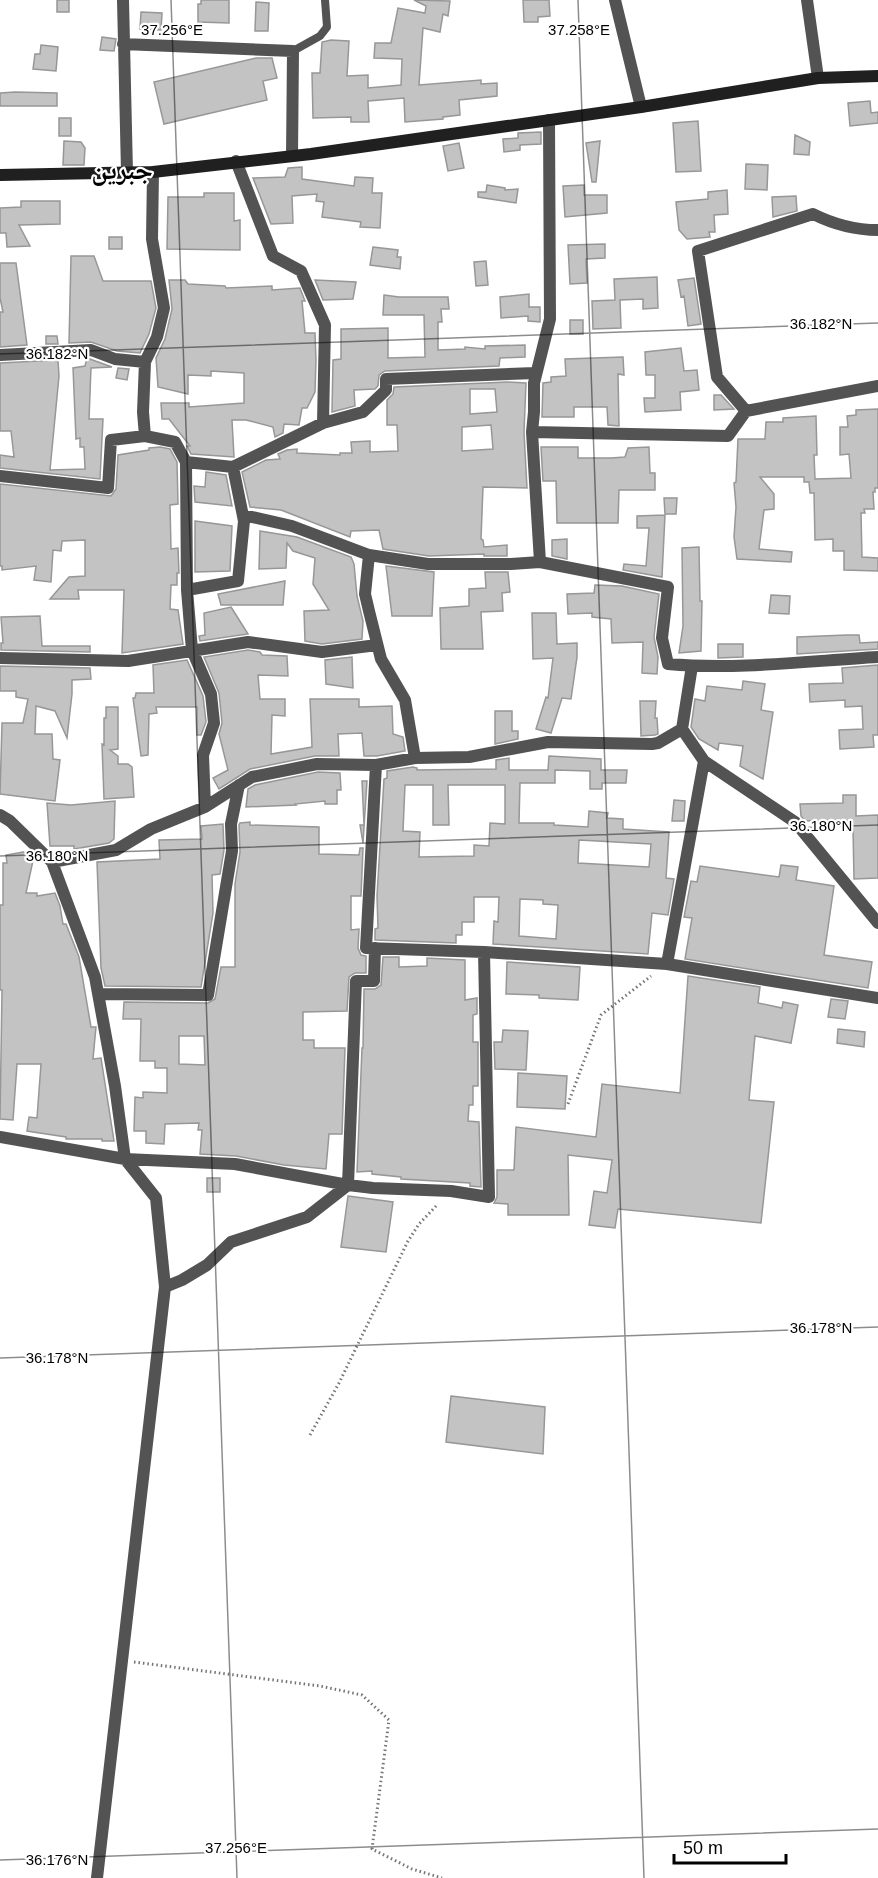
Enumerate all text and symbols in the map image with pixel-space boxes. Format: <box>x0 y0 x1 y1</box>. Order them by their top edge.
text: 37.256°E <box>141 21 203 38</box>
text: 37.258°E <box>548 21 610 38</box>
district label: جبرين <box>91 155 153 186</box>
text: 36.182°N <box>790 315 852 332</box>
text: 36.182°N <box>26 345 88 362</box>
text: 36.180°N <box>790 817 852 834</box>
text: 36.180°N <box>26 847 88 864</box>
text: 36.178°N <box>790 1319 852 1336</box>
text: 36.178°N <box>26 1349 88 1366</box>
scale bar <box>674 1827 786 1865</box>
text: 50 m <box>683 1838 723 1858</box>
text: 37.256°E <box>205 1839 267 1856</box>
text: 36.176°N <box>26 1851 88 1868</box>

